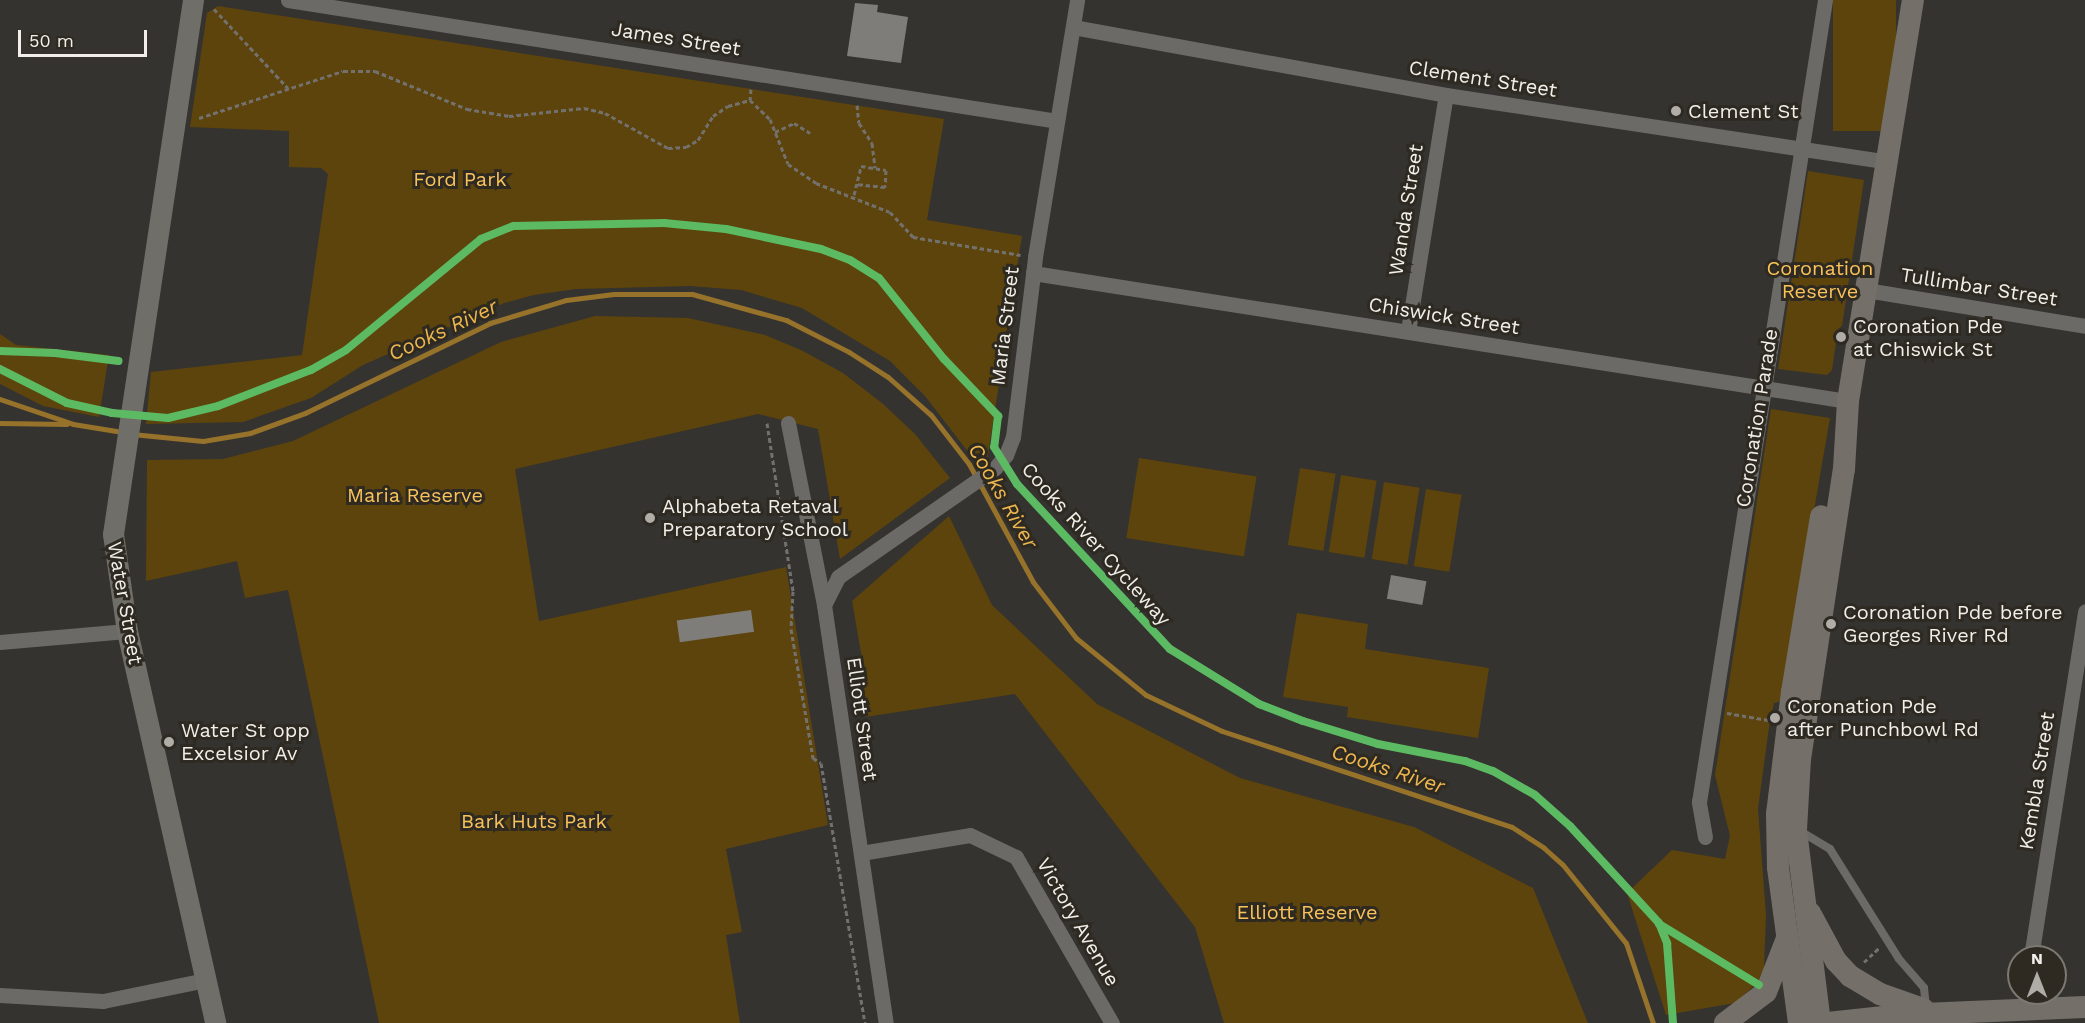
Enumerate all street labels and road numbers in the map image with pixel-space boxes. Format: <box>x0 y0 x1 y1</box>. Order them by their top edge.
street label: James Street <box>610 17 742 61</box>
street label: Clement Street <box>1407 55 1559 103</box>
street label: Wanda Street <box>1384 142 1428 278</box>
street label: Tullimbar Street <box>1899 263 2059 311</box>
street label: Maria Street <box>986 265 1024 387</box>
street label: Chiswick Street <box>1367 292 1521 340</box>
street label: Coronation Parade <box>1731 327 1783 509</box>
street label: Cooks River Cycleway <box>1016 457 1176 631</box>
street label: Water Street <box>102 540 148 666</box>
street label: Elliott Street <box>841 656 883 782</box>
street label: Kembla Street <box>2014 710 2060 852</box>
street label: Victory Avenue <box>1031 853 1125 991</box>

